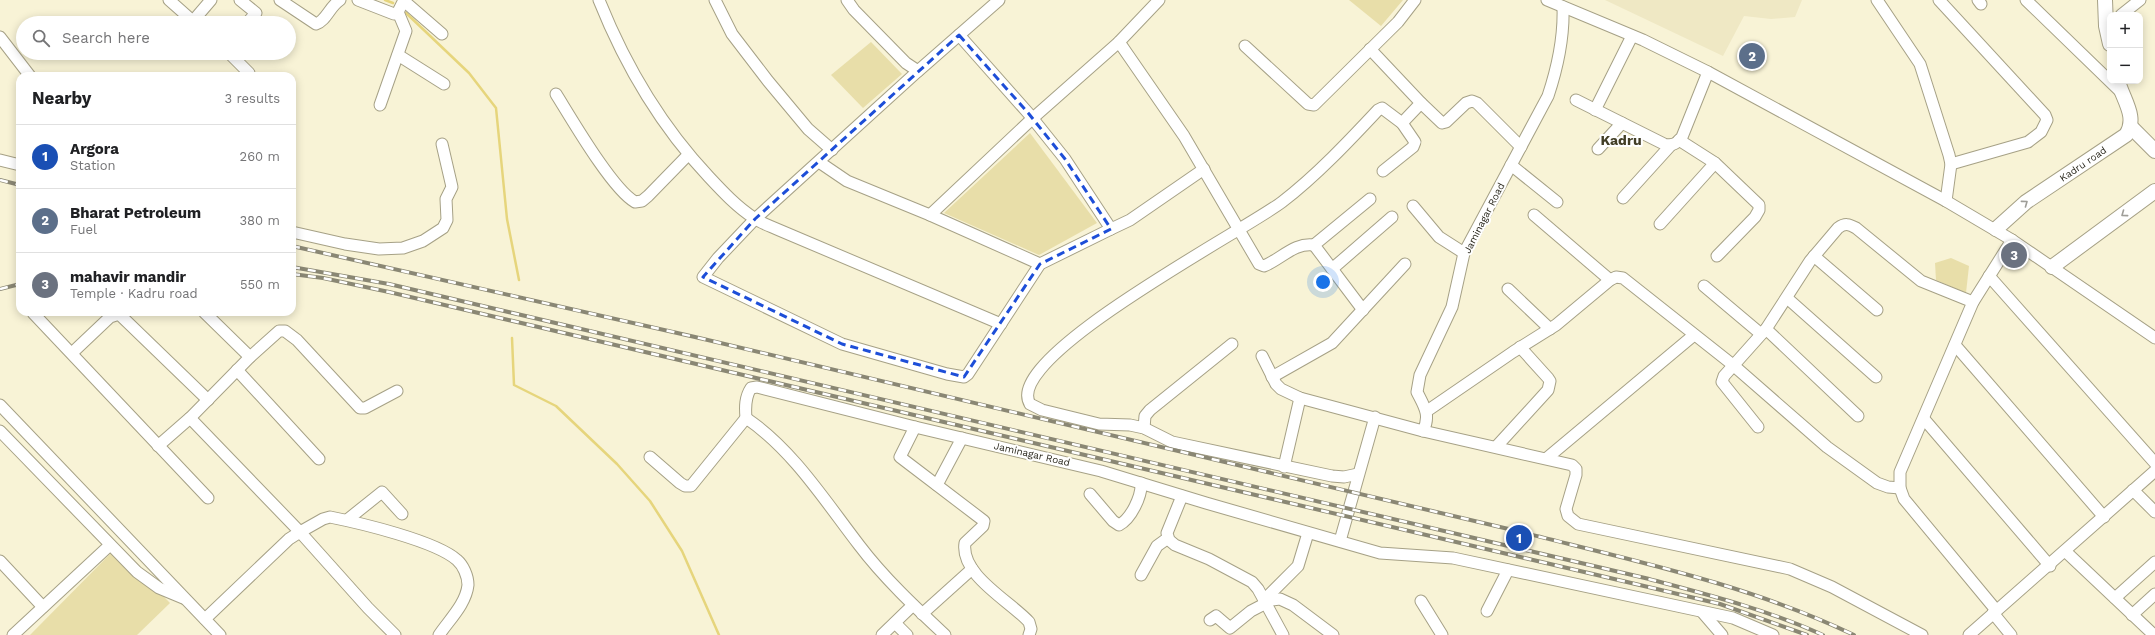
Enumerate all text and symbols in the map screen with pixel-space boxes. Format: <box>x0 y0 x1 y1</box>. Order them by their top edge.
map controls <box>2107 12 2143 84</box>
button: + <box>2107 12 2143 48</box>
search box <box>16 16 296 60</box>
icon: search <box>30 27 52 49</box>
text: Search here <box>62 29 150 47</box>
pin: 2 <box>1739 41 1765 71</box>
button: − <box>2107 48 2143 84</box>
text: Nearby <box>32 88 91 108</box>
text: 3 results <box>225 91 280 106</box>
district label: Kadru <box>1600 132 1642 148</box>
text: Argora <box>70 140 119 158</box>
street label: Kadru road <box>2058 144 2108 184</box>
text: 1 <box>42 149 48 164</box>
text: 260 m <box>240 149 280 164</box>
text: Station <box>70 158 116 173</box>
street label: Jaminagar Road <box>1461 181 1507 255</box>
one-way arrow <box>2020 201 2027 208</box>
text: Bharat Petroleum <box>70 204 201 222</box>
one-way arrow <box>2121 209 2128 216</box>
text: 2 <box>41 213 49 228</box>
text: 380 m <box>240 213 280 228</box>
text: Fuel <box>70 222 97 237</box>
pin: 3 <box>2001 240 2027 270</box>
text: mahavir mandir <box>70 268 186 286</box>
your location <box>1313 272 1333 292</box>
text: 3 <box>41 277 49 292</box>
text: 550 m <box>240 277 280 292</box>
text: Temple · Kadru road <box>70 286 198 301</box>
street label: Jaminagar Road <box>993 440 1071 468</box>
pin: 1 <box>1506 523 1532 553</box>

